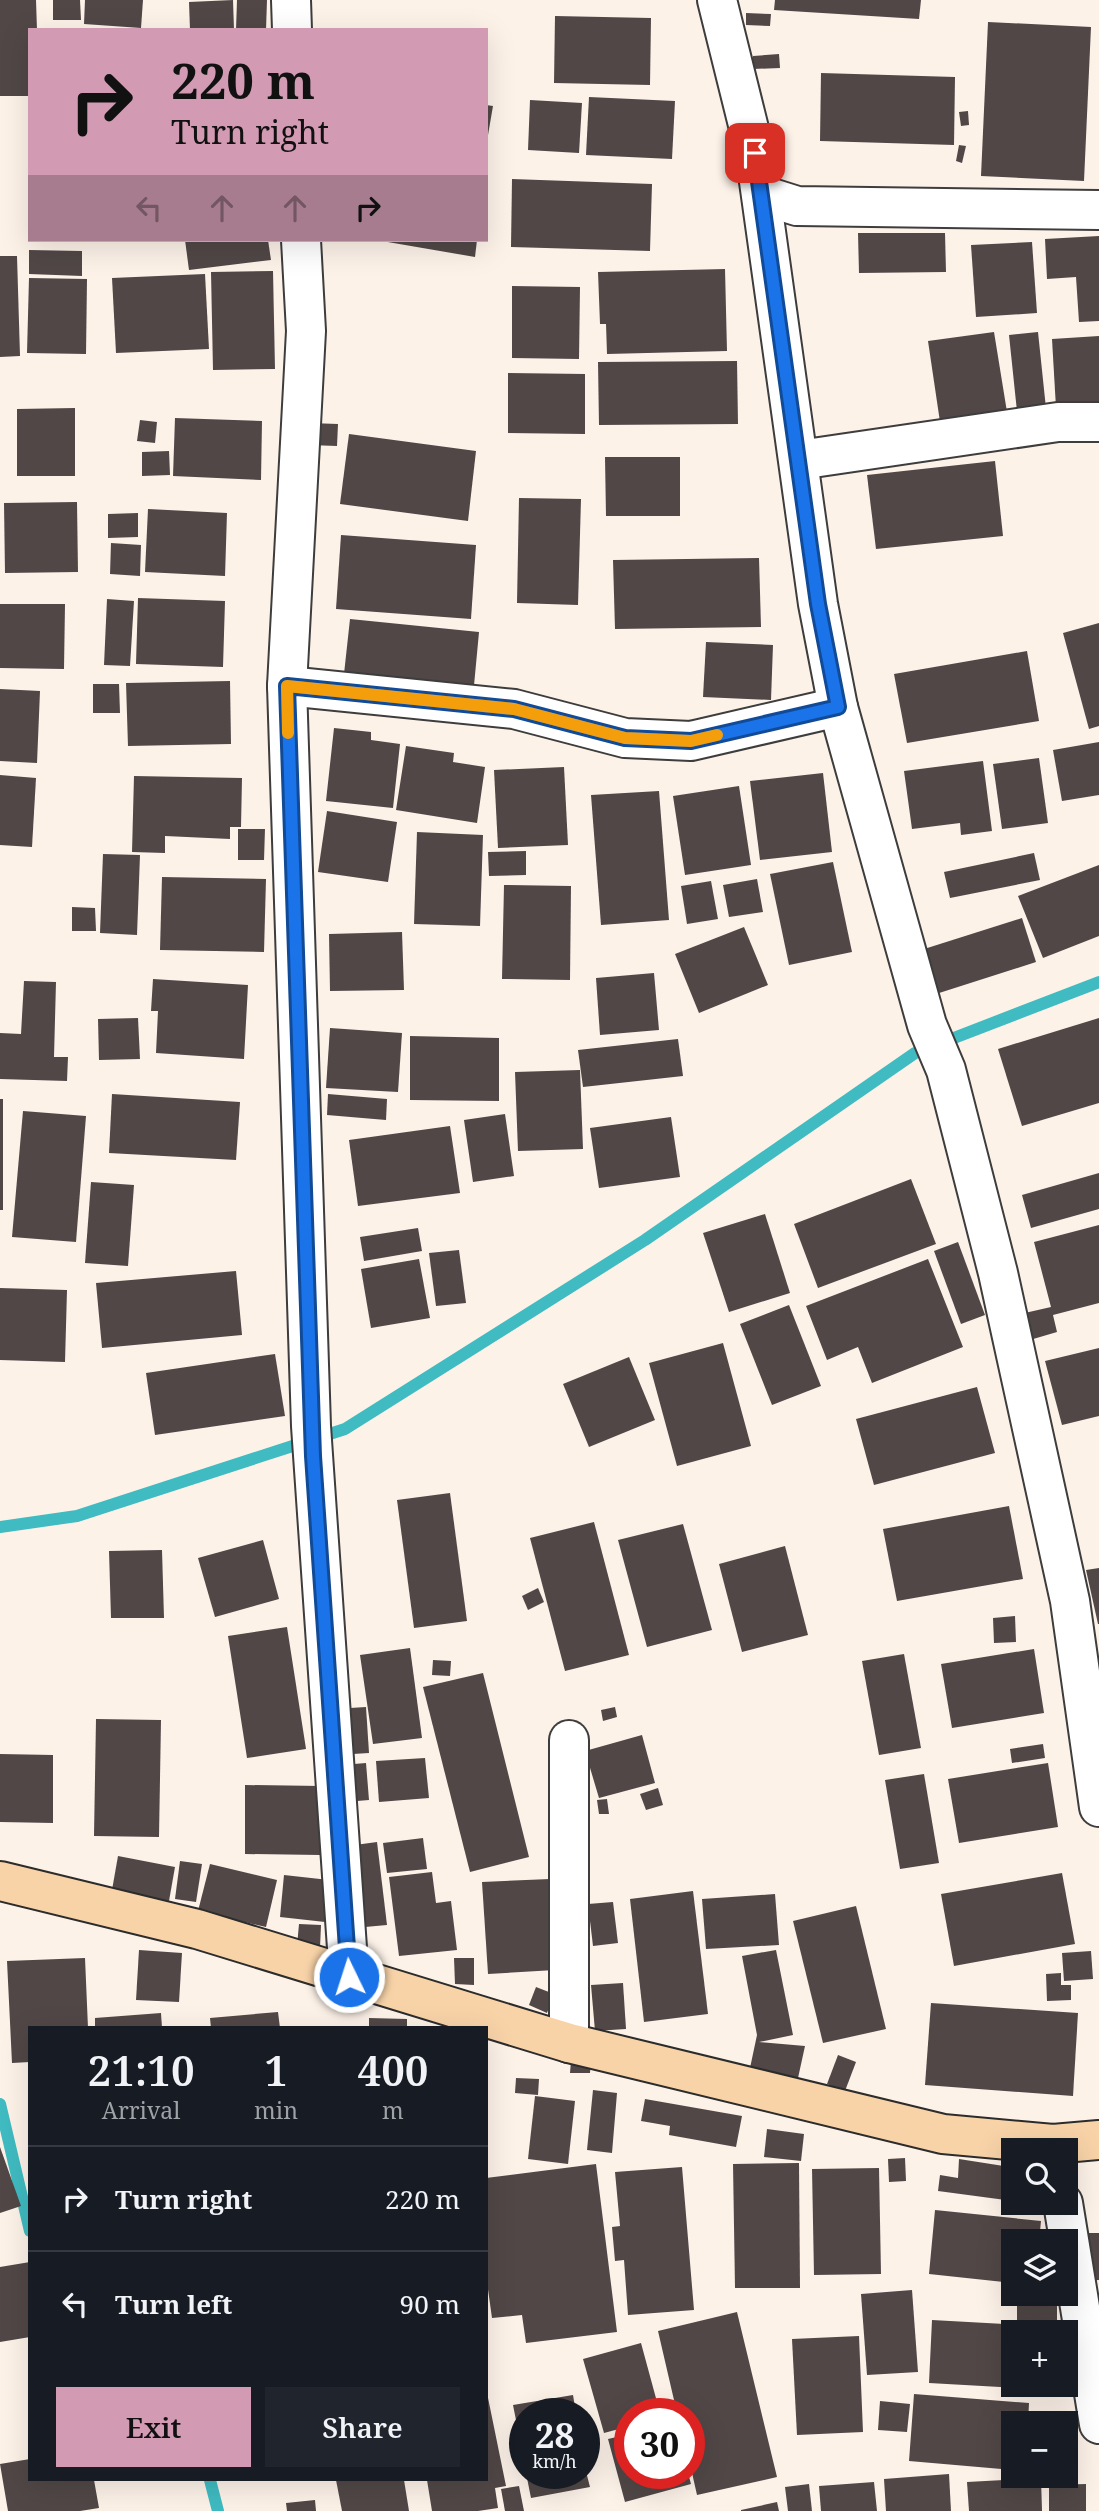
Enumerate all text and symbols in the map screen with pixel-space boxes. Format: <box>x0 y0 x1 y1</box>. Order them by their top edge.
text: 220 m <box>171 47 315 113</box>
icon: right <box>56 56 147 147</box>
text: Turn right <box>171 110 329 153</box>
pin <box>725 123 785 183</box>
icon: arrive <box>736 134 774 172</box>
icon: left <box>130 189 168 227</box>
icon: ahead <box>203 189 241 227</box>
icon: ahead <box>276 189 314 227</box>
icon: right <box>349 189 387 227</box>
position arrow <box>312 1940 386 2014</box>
text: 21:10 <box>88 2041 195 2098</box>
text: 1 <box>264 2041 288 2098</box>
text: 400 <box>358 2041 428 2098</box>
text: Arrival <box>102 2094 180 2126</box>
text: min <box>254 2094 298 2126</box>
text: m <box>382 2094 404 2126</box>
map controls <box>1001 2138 1078 2488</box>
button: search <box>1001 2138 1078 2215</box>
icon: right <box>56 2180 94 2218</box>
text: Turn right <box>115 2181 252 2217</box>
text: 220 m <box>385 2181 460 2217</box>
button: layers <box>1001 2229 1078 2306</box>
icon: left <box>56 2285 94 2323</box>
text: Turn left <box>115 2286 232 2322</box>
text: 90 m <box>400 2286 460 2322</box>
button: + <box>1001 2320 1078 2397</box>
button: Exit <box>56 2387 251 2467</box>
button: Share <box>265 2387 460 2467</box>
speed limit sign: 30 <box>614 2398 705 2489</box>
text: 28 <box>535 2411 574 2458</box>
button: − <box>1001 2411 1078 2488</box>
text: km/h <box>532 2449 577 2473</box>

